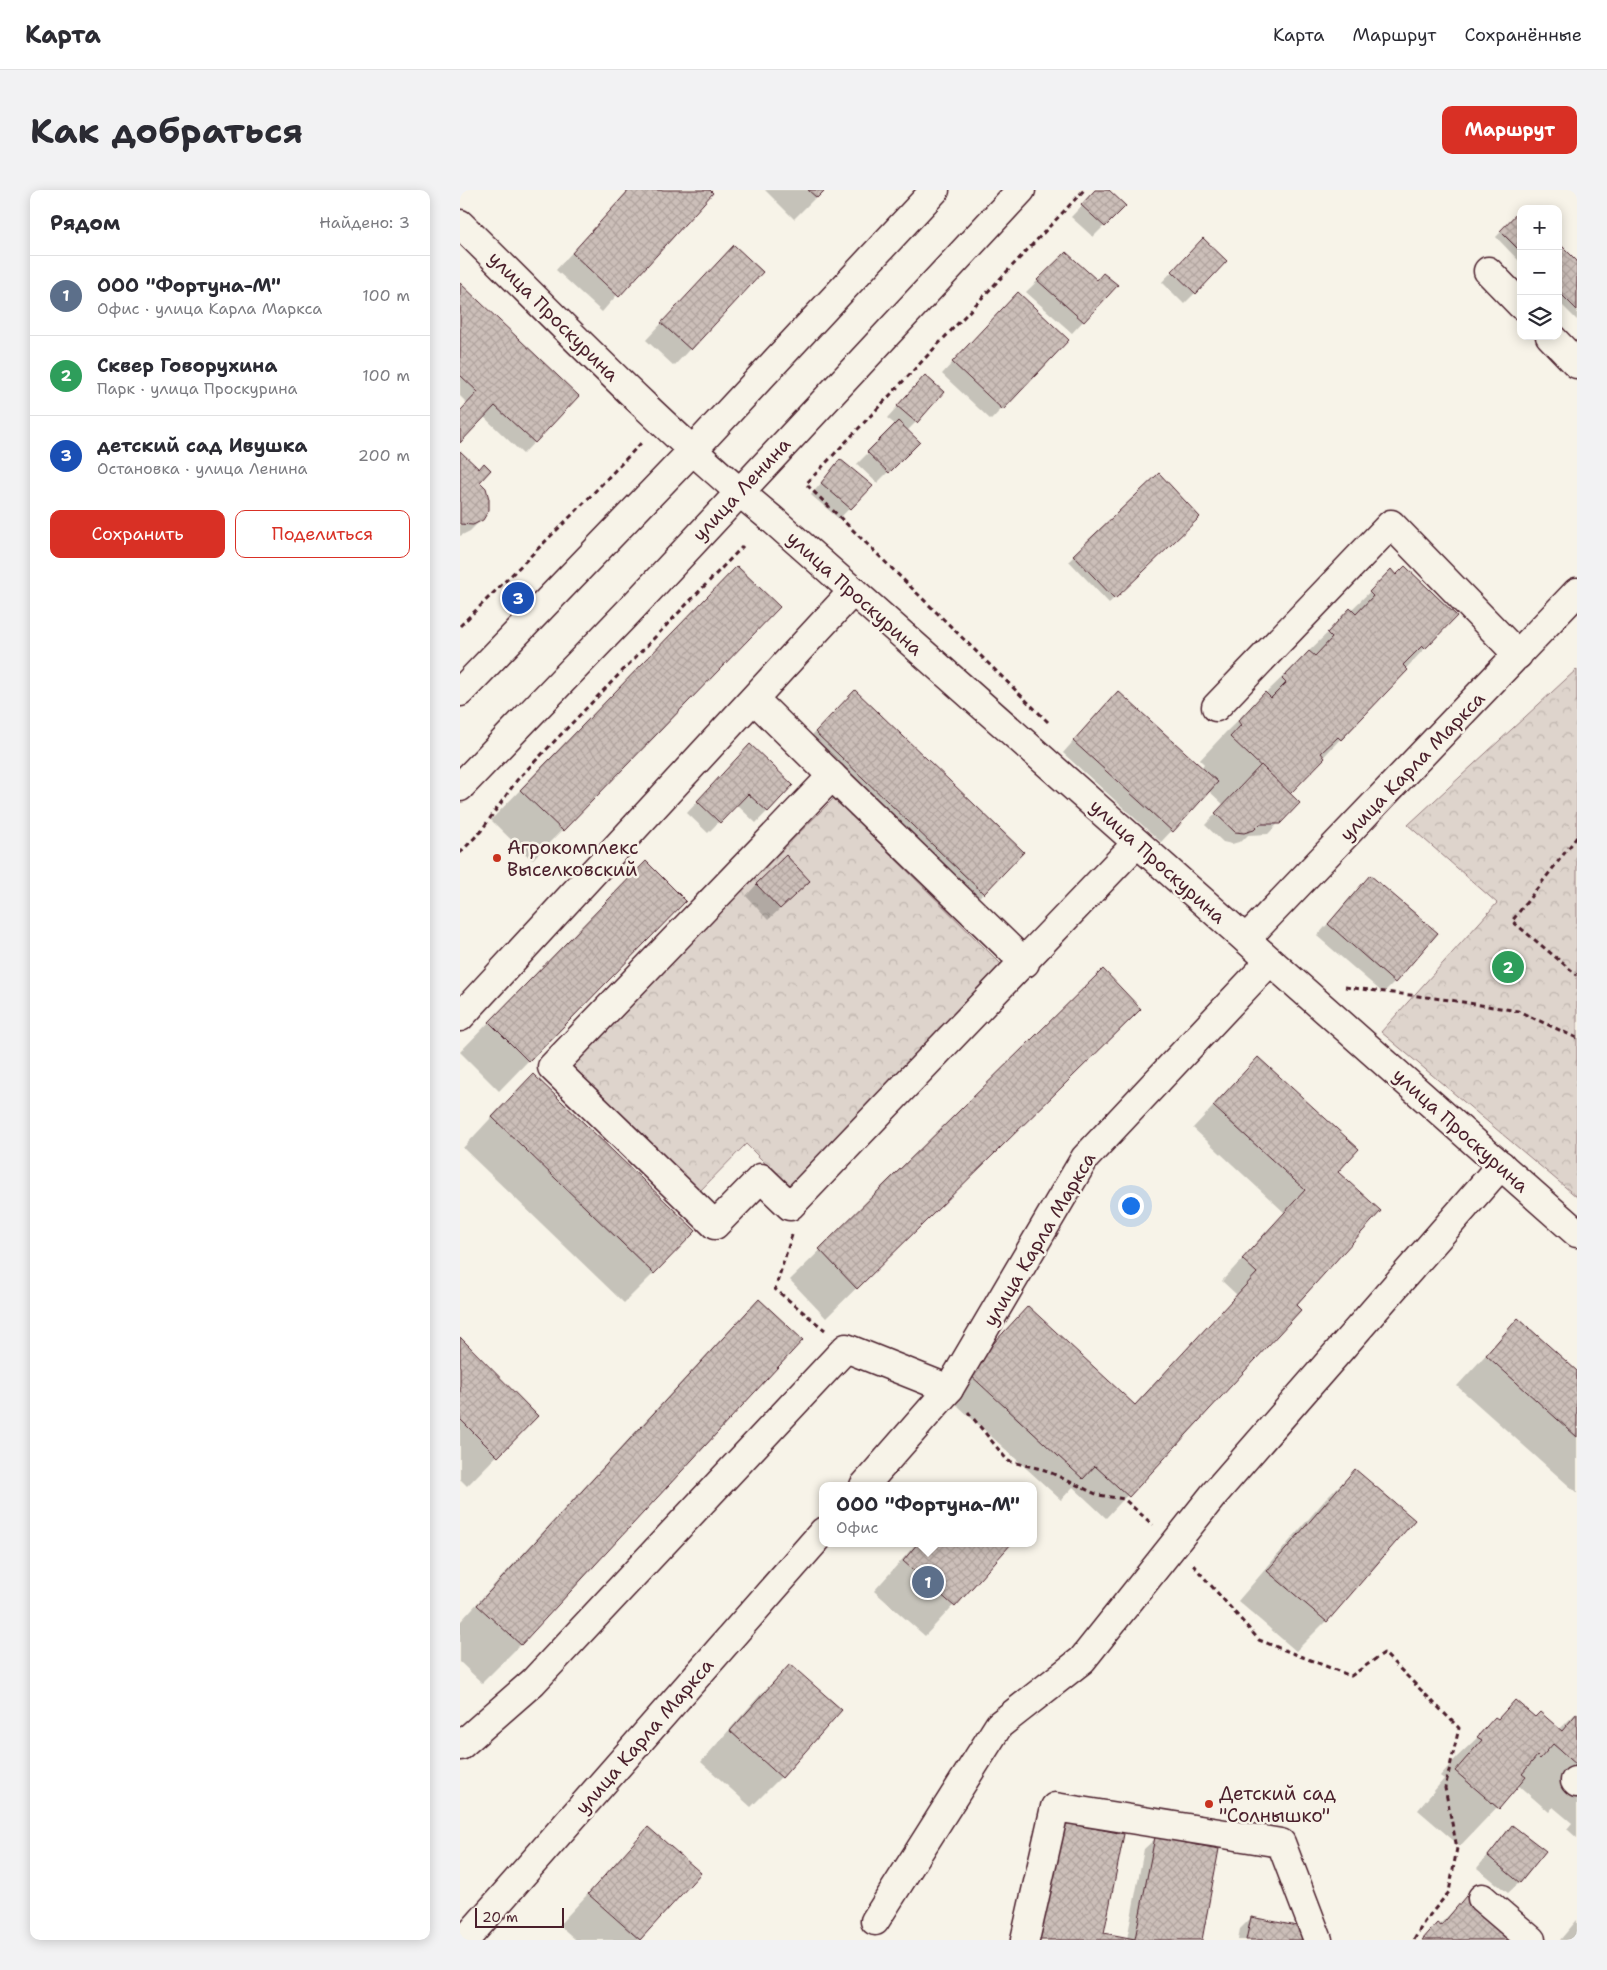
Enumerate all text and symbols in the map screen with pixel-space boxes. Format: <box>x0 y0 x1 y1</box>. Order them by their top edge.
text: Карта <box>25 19 101 51</box>
text: Карта <box>1273 23 1324 47</box>
text: Маршрут <box>1352 23 1436 47</box>
text: Сохранённые <box>1464 23 1582 47</box>
button: Маршрут <box>1442 106 1577 154</box>
text: Как добраться <box>30 107 303 154</box>
map controls <box>1517 205 1562 340</box>
button: + <box>1517 205 1562 250</box>
text: Рядом <box>50 209 120 237</box>
text: Найдено: 3 <box>319 212 410 233</box>
street label: улица Проскурина <box>483 246 624 387</box>
button: − <box>1517 250 1562 295</box>
text: ООО "Фортуна-М" <box>97 273 281 298</box>
text: 1 <box>62 285 70 306</box>
text: 100 m <box>362 285 410 306</box>
button: layers <box>1517 295 1562 340</box>
text: Офис · улица Карла Маркса <box>97 298 322 319</box>
text: Сквер Говорухина <box>97 353 277 378</box>
text: 2 <box>60 365 72 386</box>
text: 100 m <box>362 365 410 386</box>
text: Парк · улица Проскурина <box>97 378 297 399</box>
street label: улица Ленина <box>687 432 796 547</box>
text: детский сад Ивушка <box>97 433 307 458</box>
text: 3 <box>60 445 72 466</box>
text: 200 m <box>358 445 410 466</box>
text: Остановка · улица Ленина <box>97 458 308 479</box>
button: Сохранить <box>50 510 225 558</box>
button: Поделиться <box>235 510 410 558</box>
street label: улица Проскурина <box>781 526 928 661</box>
pin: 3 <box>502 579 534 617</box>
street label: улица Карла Маркса <box>1334 686 1490 846</box>
street label: улица Проскурина <box>1084 794 1231 929</box>
place label: Агрокомплекс Выселковский <box>507 835 639 882</box>
marker: Агрокомплекс Выселковский <box>491 852 503 864</box>
pin: 2 <box>1492 948 1524 986</box>
street label: улица Проскурина <box>1387 1063 1534 1198</box>
street label: улица Карла Маркса <box>978 1148 1101 1331</box>
your location <box>1118 1193 1144 1219</box>
popup <box>819 1482 1037 1547</box>
text: ООО "Фортуна-М" <box>836 1492 1020 1517</box>
text: Офис <box>836 1517 879 1538</box>
pin: 1 <box>912 1563 944 1601</box>
street label: улица Карла Маркса <box>570 1653 719 1819</box>
place label: Детский сад "Солнышко" <box>1219 1781 1336 1828</box>
marker: Детский сад "Солнышко" <box>1203 1798 1215 1810</box>
scale bar <box>475 1905 564 1928</box>
text: 20 m <box>482 1908 518 1926</box>

